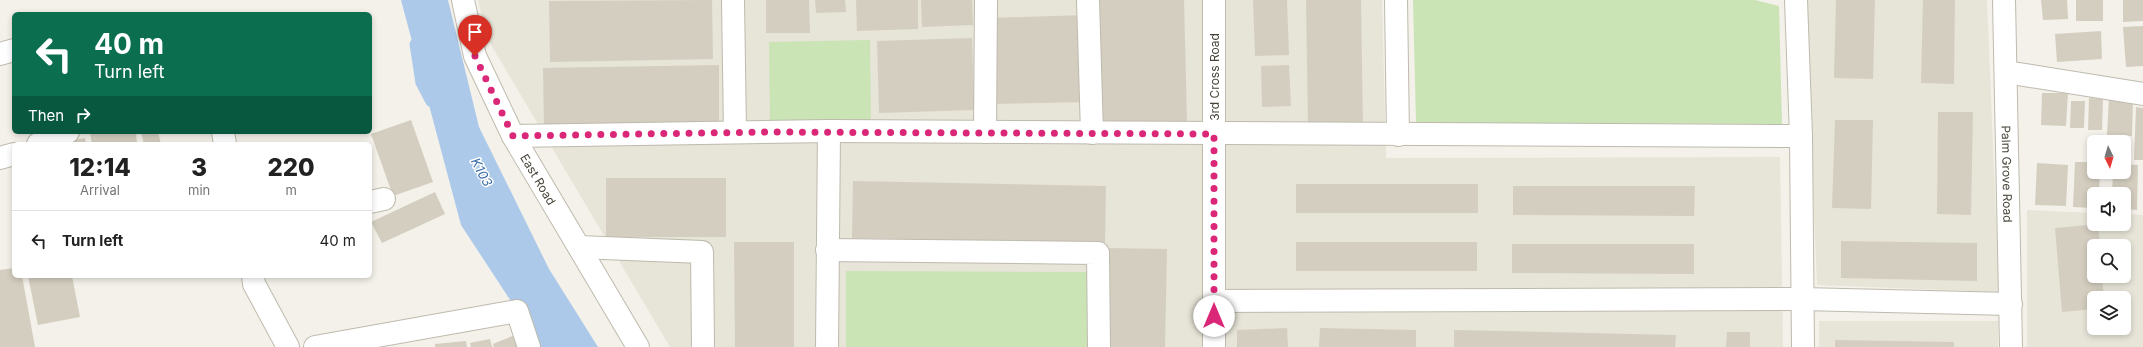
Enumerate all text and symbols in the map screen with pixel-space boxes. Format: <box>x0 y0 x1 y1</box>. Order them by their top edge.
pin <box>458 15 492 56</box>
icon: arrive <box>464 21 486 43</box>
text: 40 m <box>94 27 164 61</box>
icon: left <box>28 28 80 80</box>
street label: 3rd Cross Road <box>1207 33 1222 121</box>
text: Turn left <box>94 61 164 82</box>
icon: right <box>72 104 94 126</box>
text: Then <box>28 106 64 125</box>
street label: Palm Grove Road <box>1999 125 2016 223</box>
north arrow <box>2087 135 2131 179</box>
map controls <box>2087 135 2131 335</box>
street label: East Road <box>518 151 559 207</box>
text: 12:14 <box>69 153 131 182</box>
text: 3 <box>191 153 207 182</box>
text: 220 <box>268 153 315 182</box>
water label: K103 <box>468 155 496 189</box>
text: Arrival <box>80 182 120 198</box>
text: min <box>188 182 210 198</box>
text: m <box>285 182 297 198</box>
button: sound <box>2087 187 2131 231</box>
icon: left <box>28 230 50 252</box>
text: Turn left <box>62 231 123 250</box>
text: 40 m <box>319 231 356 250</box>
button: search <box>2087 239 2131 283</box>
button: layers <box>2087 291 2131 335</box>
position arrow <box>1193 295 1235 337</box>

